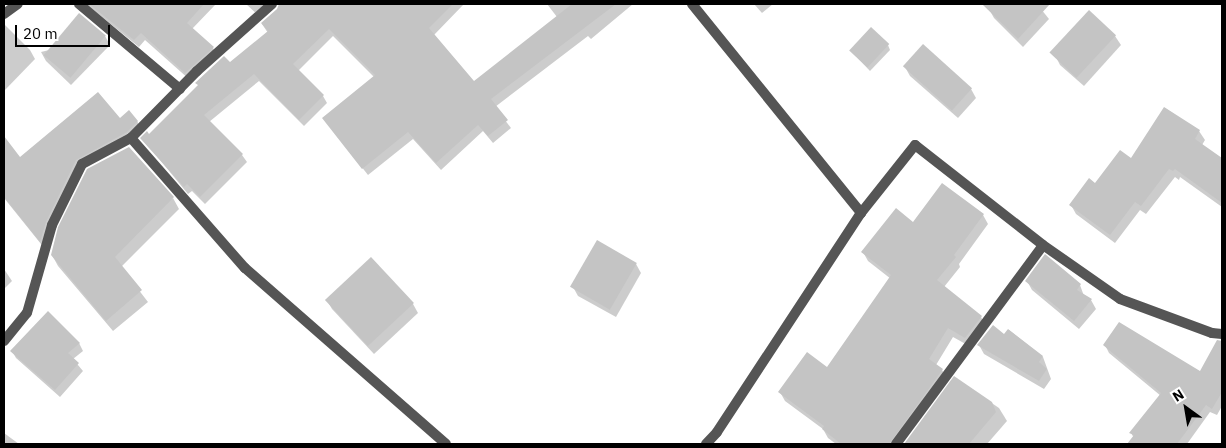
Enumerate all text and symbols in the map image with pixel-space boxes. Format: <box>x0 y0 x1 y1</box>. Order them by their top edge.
scale bar <box>18 15 112 47</box>
text: 20 m <box>23 24 58 43</box>
north arrow <box>1161 383 1211 433</box>
text: N <box>1169 385 1187 406</box>

